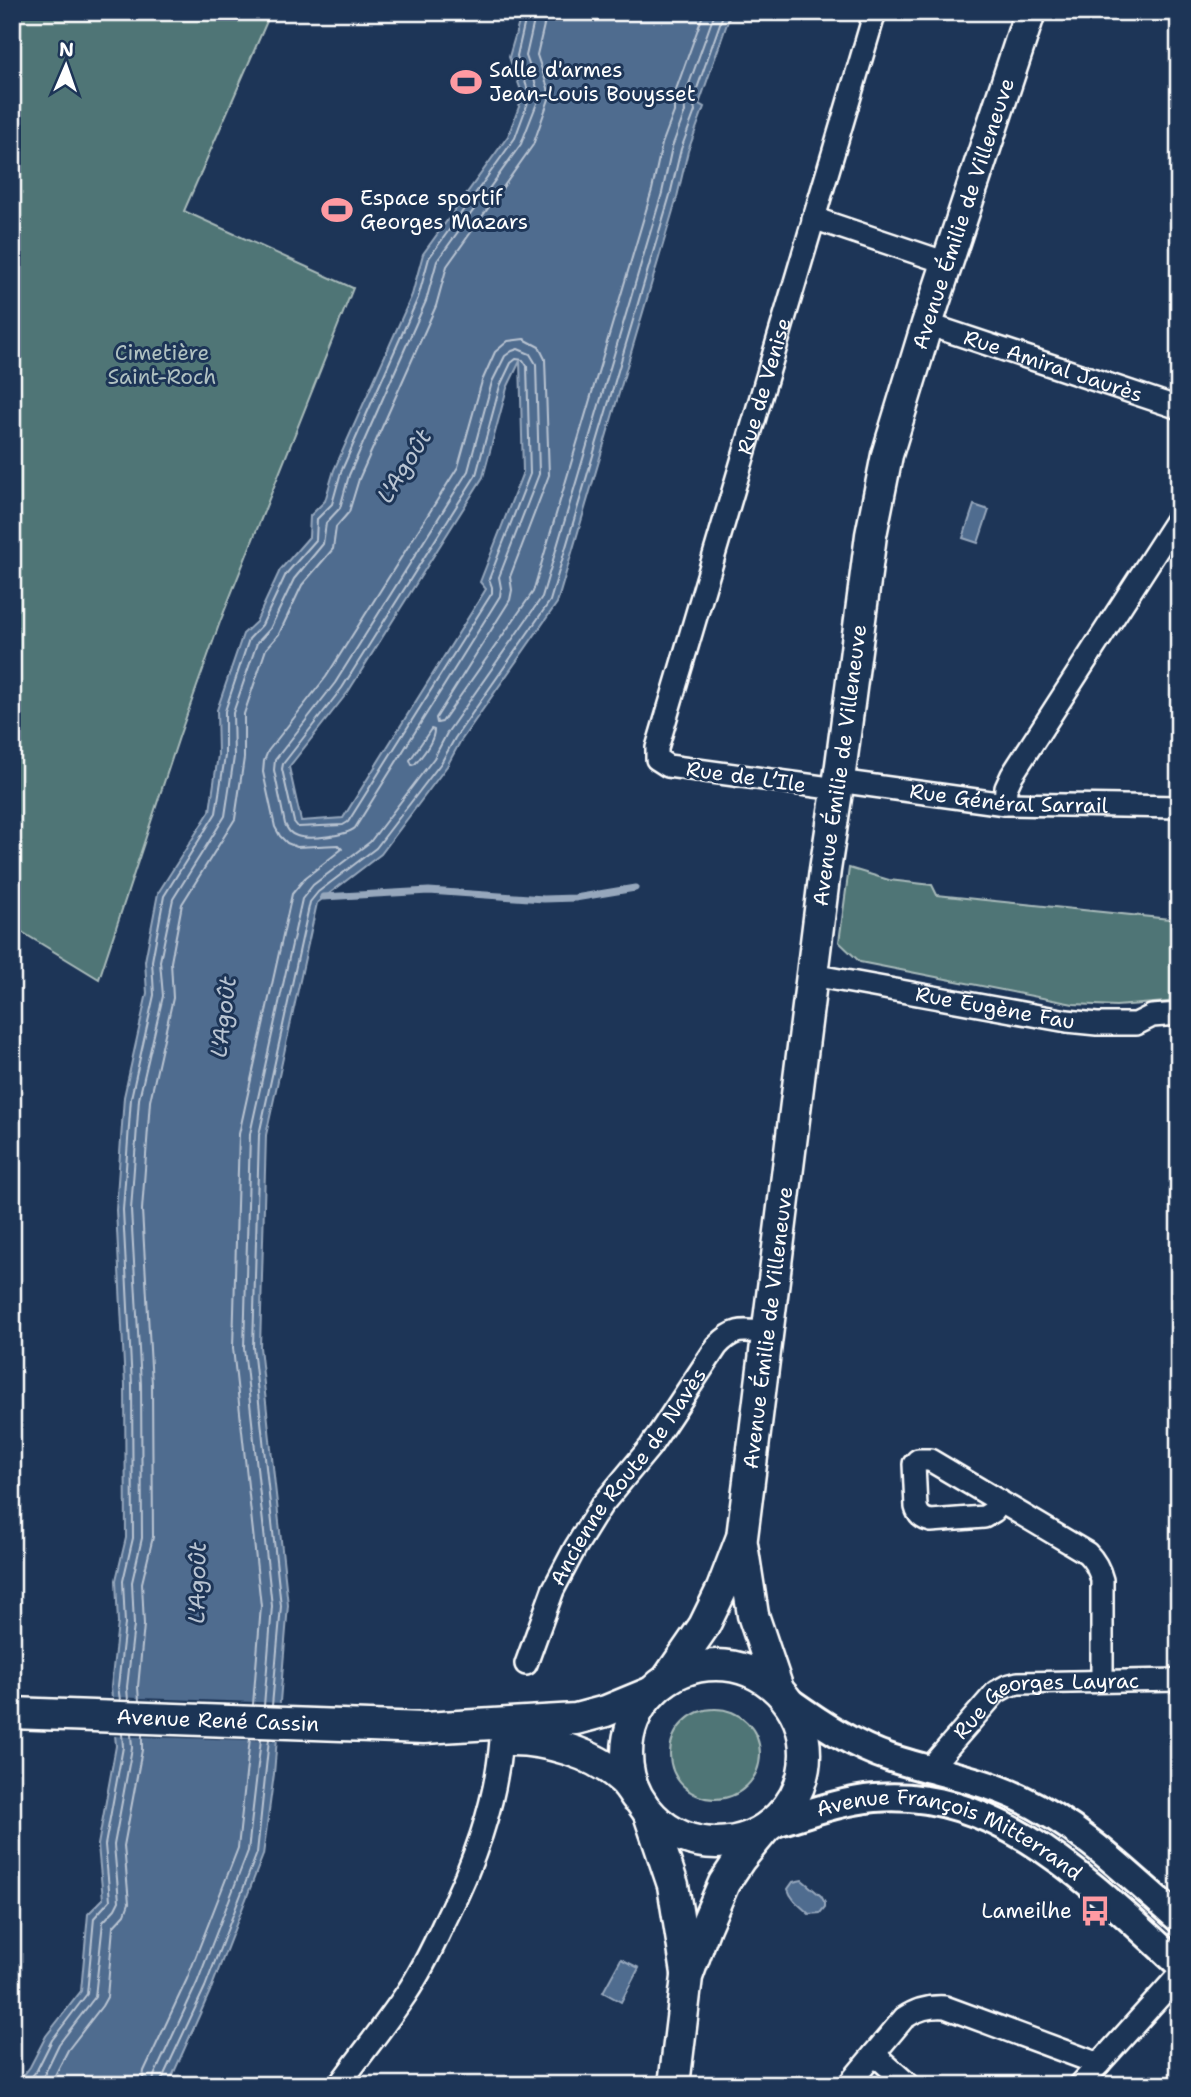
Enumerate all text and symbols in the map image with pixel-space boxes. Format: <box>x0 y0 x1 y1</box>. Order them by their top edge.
north arrow <box>32 32 102 102</box>
text: N <box>59 37 75 62</box>
place label: Salle d'armes Jean-Louis Bouysset <box>489 56 696 108</box>
sports icon: Salle d'armes Jean-Louis Bouysset <box>449 65 483 99</box>
street label: Avenue Émilie de Villeneuve <box>906 74 1021 353</box>
place label: Espace sportif Georges Mazars <box>360 184 528 236</box>
sports icon: Espace sportif Georges Mazars <box>320 193 354 227</box>
street label: Rue de Venise <box>731 314 798 458</box>
street label: Rue Amiral Jaurès <box>960 323 1146 409</box>
park label: Cimetière Saint-Roch <box>108 339 216 391</box>
water label: L'Agoût <box>370 423 438 509</box>
street label: Avenue Émilie de Villeneuve <box>807 623 873 908</box>
street label: Rue de L’Ile <box>684 755 808 799</box>
street label: Rue Général Sarrail <box>908 777 1109 820</box>
water label: L'Agoût <box>203 975 243 1059</box>
street label: Rue Eugène Fau <box>913 980 1076 1036</box>
street label: Avenue Émilie de Villeneuve <box>737 1185 799 1471</box>
street label: Ancienne Route de Navès <box>544 1362 713 1591</box>
water label: L'Agoût <box>181 1542 213 1624</box>
street label: Rue Georges Layrac <box>947 1667 1140 1745</box>
street label: Avenue René Cassin <box>116 1703 320 1738</box>
street label: Avenue François Mitterrand <box>813 1783 1088 1887</box>
bus stop icon: Lameilhe <box>1078 1894 1112 1928</box>
place label: Lameilhe <box>981 1897 1072 1925</box>

